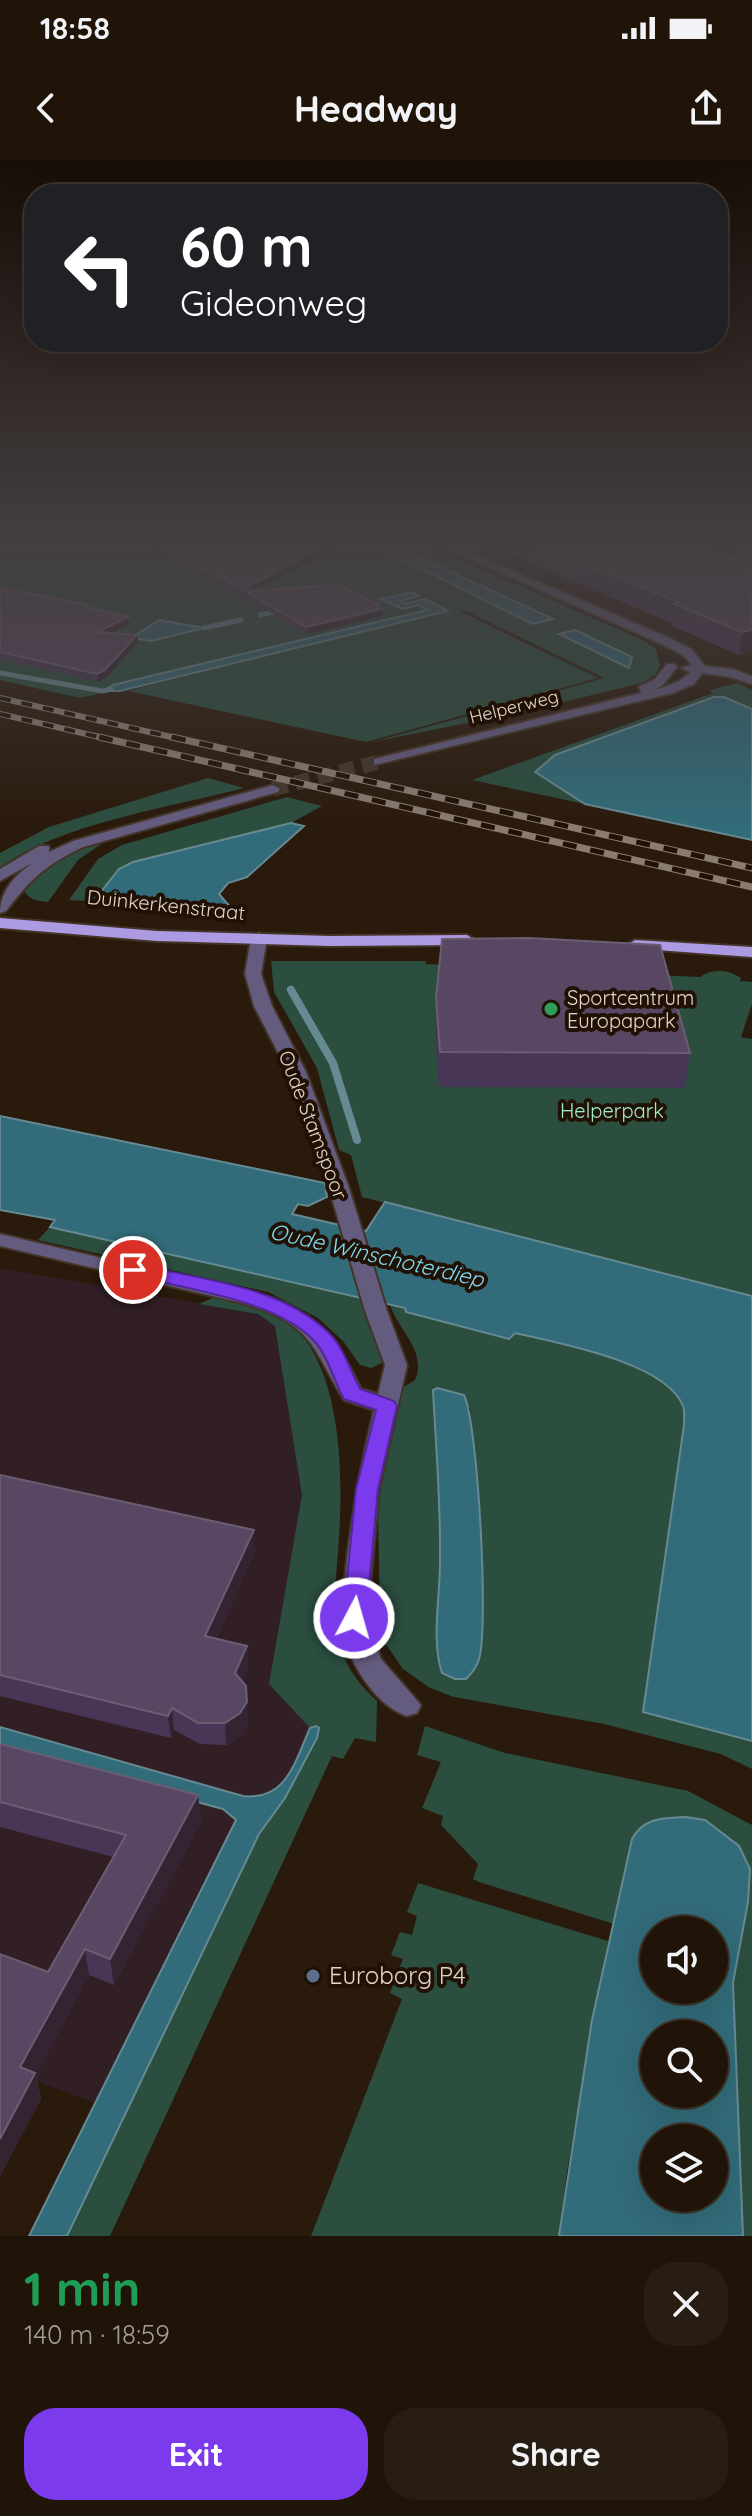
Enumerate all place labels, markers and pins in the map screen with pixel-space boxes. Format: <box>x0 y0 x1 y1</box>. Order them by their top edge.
place label: Sportcentrum Europapark <box>567 985 694 1033</box>
marker: Sportcentrum Europapark <box>542 1000 560 1018</box>
pin <box>99 1236 167 1304</box>
place label: Euroborg P4 <box>329 1960 466 1990</box>
marker: Euroborg P4 <box>304 1967 322 1985</box>

